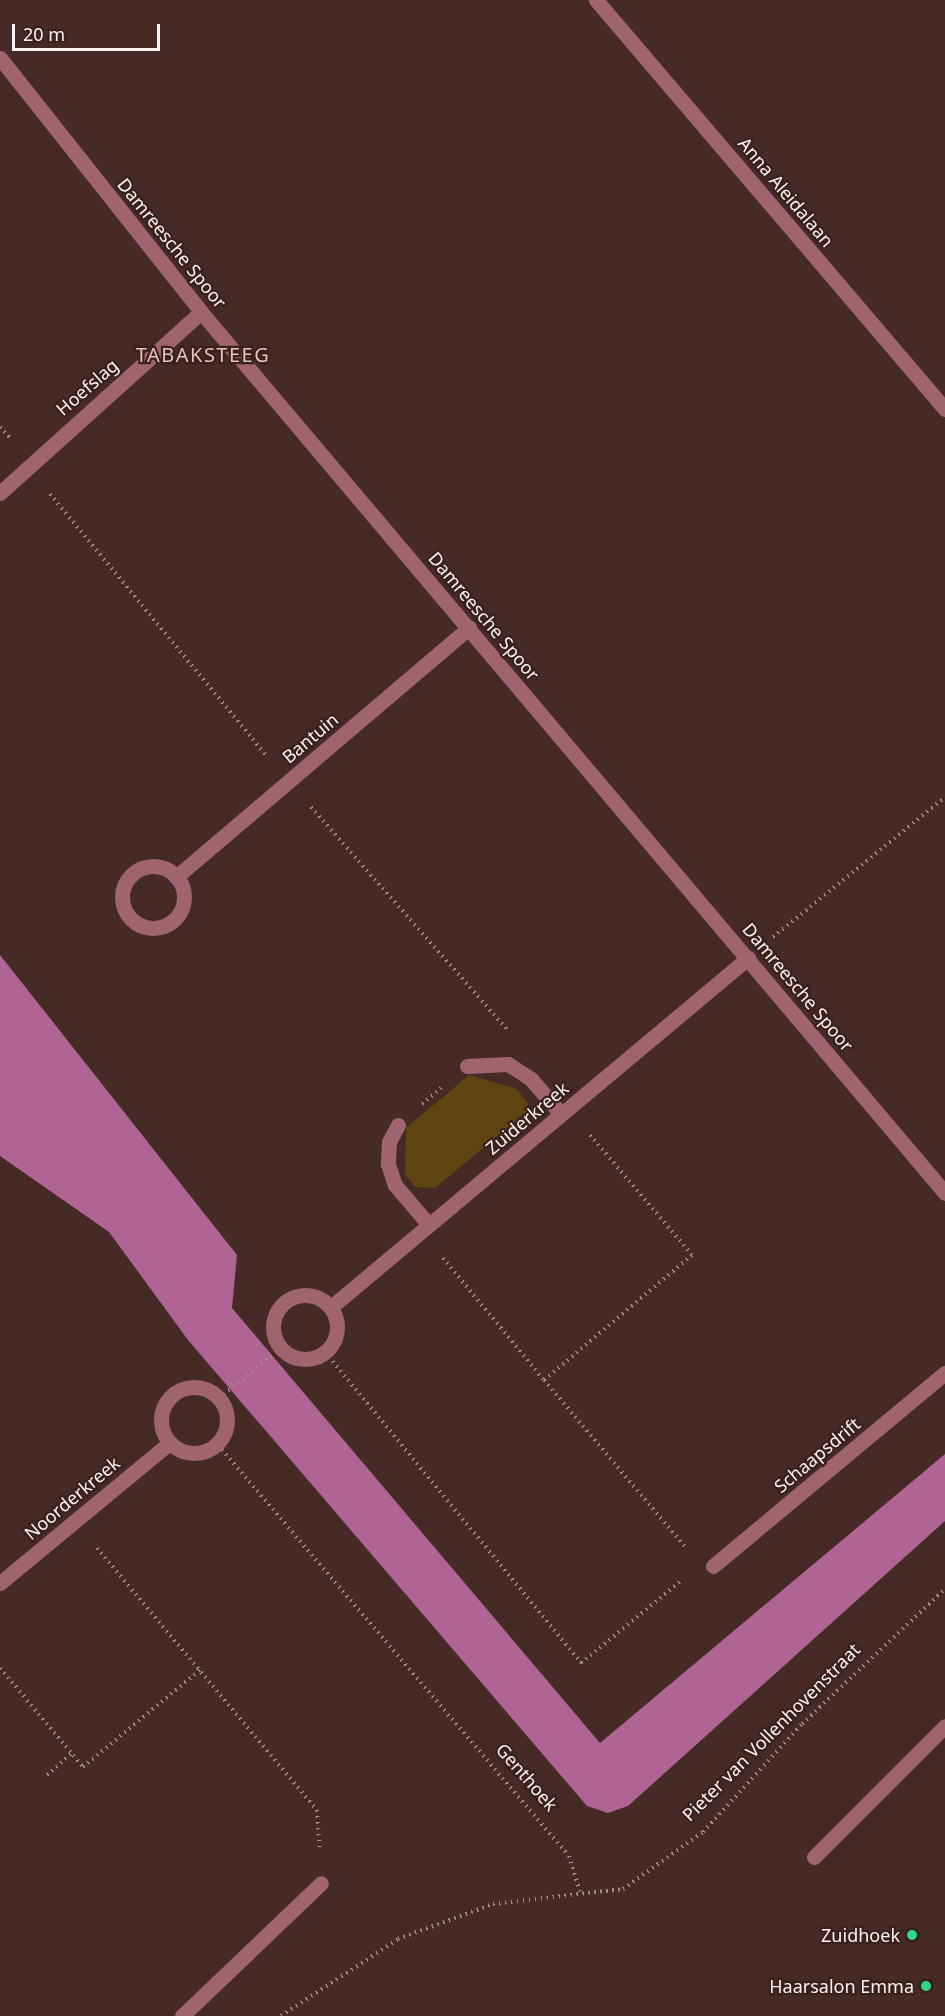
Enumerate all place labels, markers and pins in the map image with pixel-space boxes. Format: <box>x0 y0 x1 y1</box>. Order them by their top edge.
place label: Zuidhoek <box>821 1924 900 1946</box>
marker: Zuidhoek <box>905 1928 919 1942</box>
place label: Haarsalon Emma <box>769 1975 914 1997</box>
marker: Haarsalon Emma <box>919 1979 933 1993</box>

